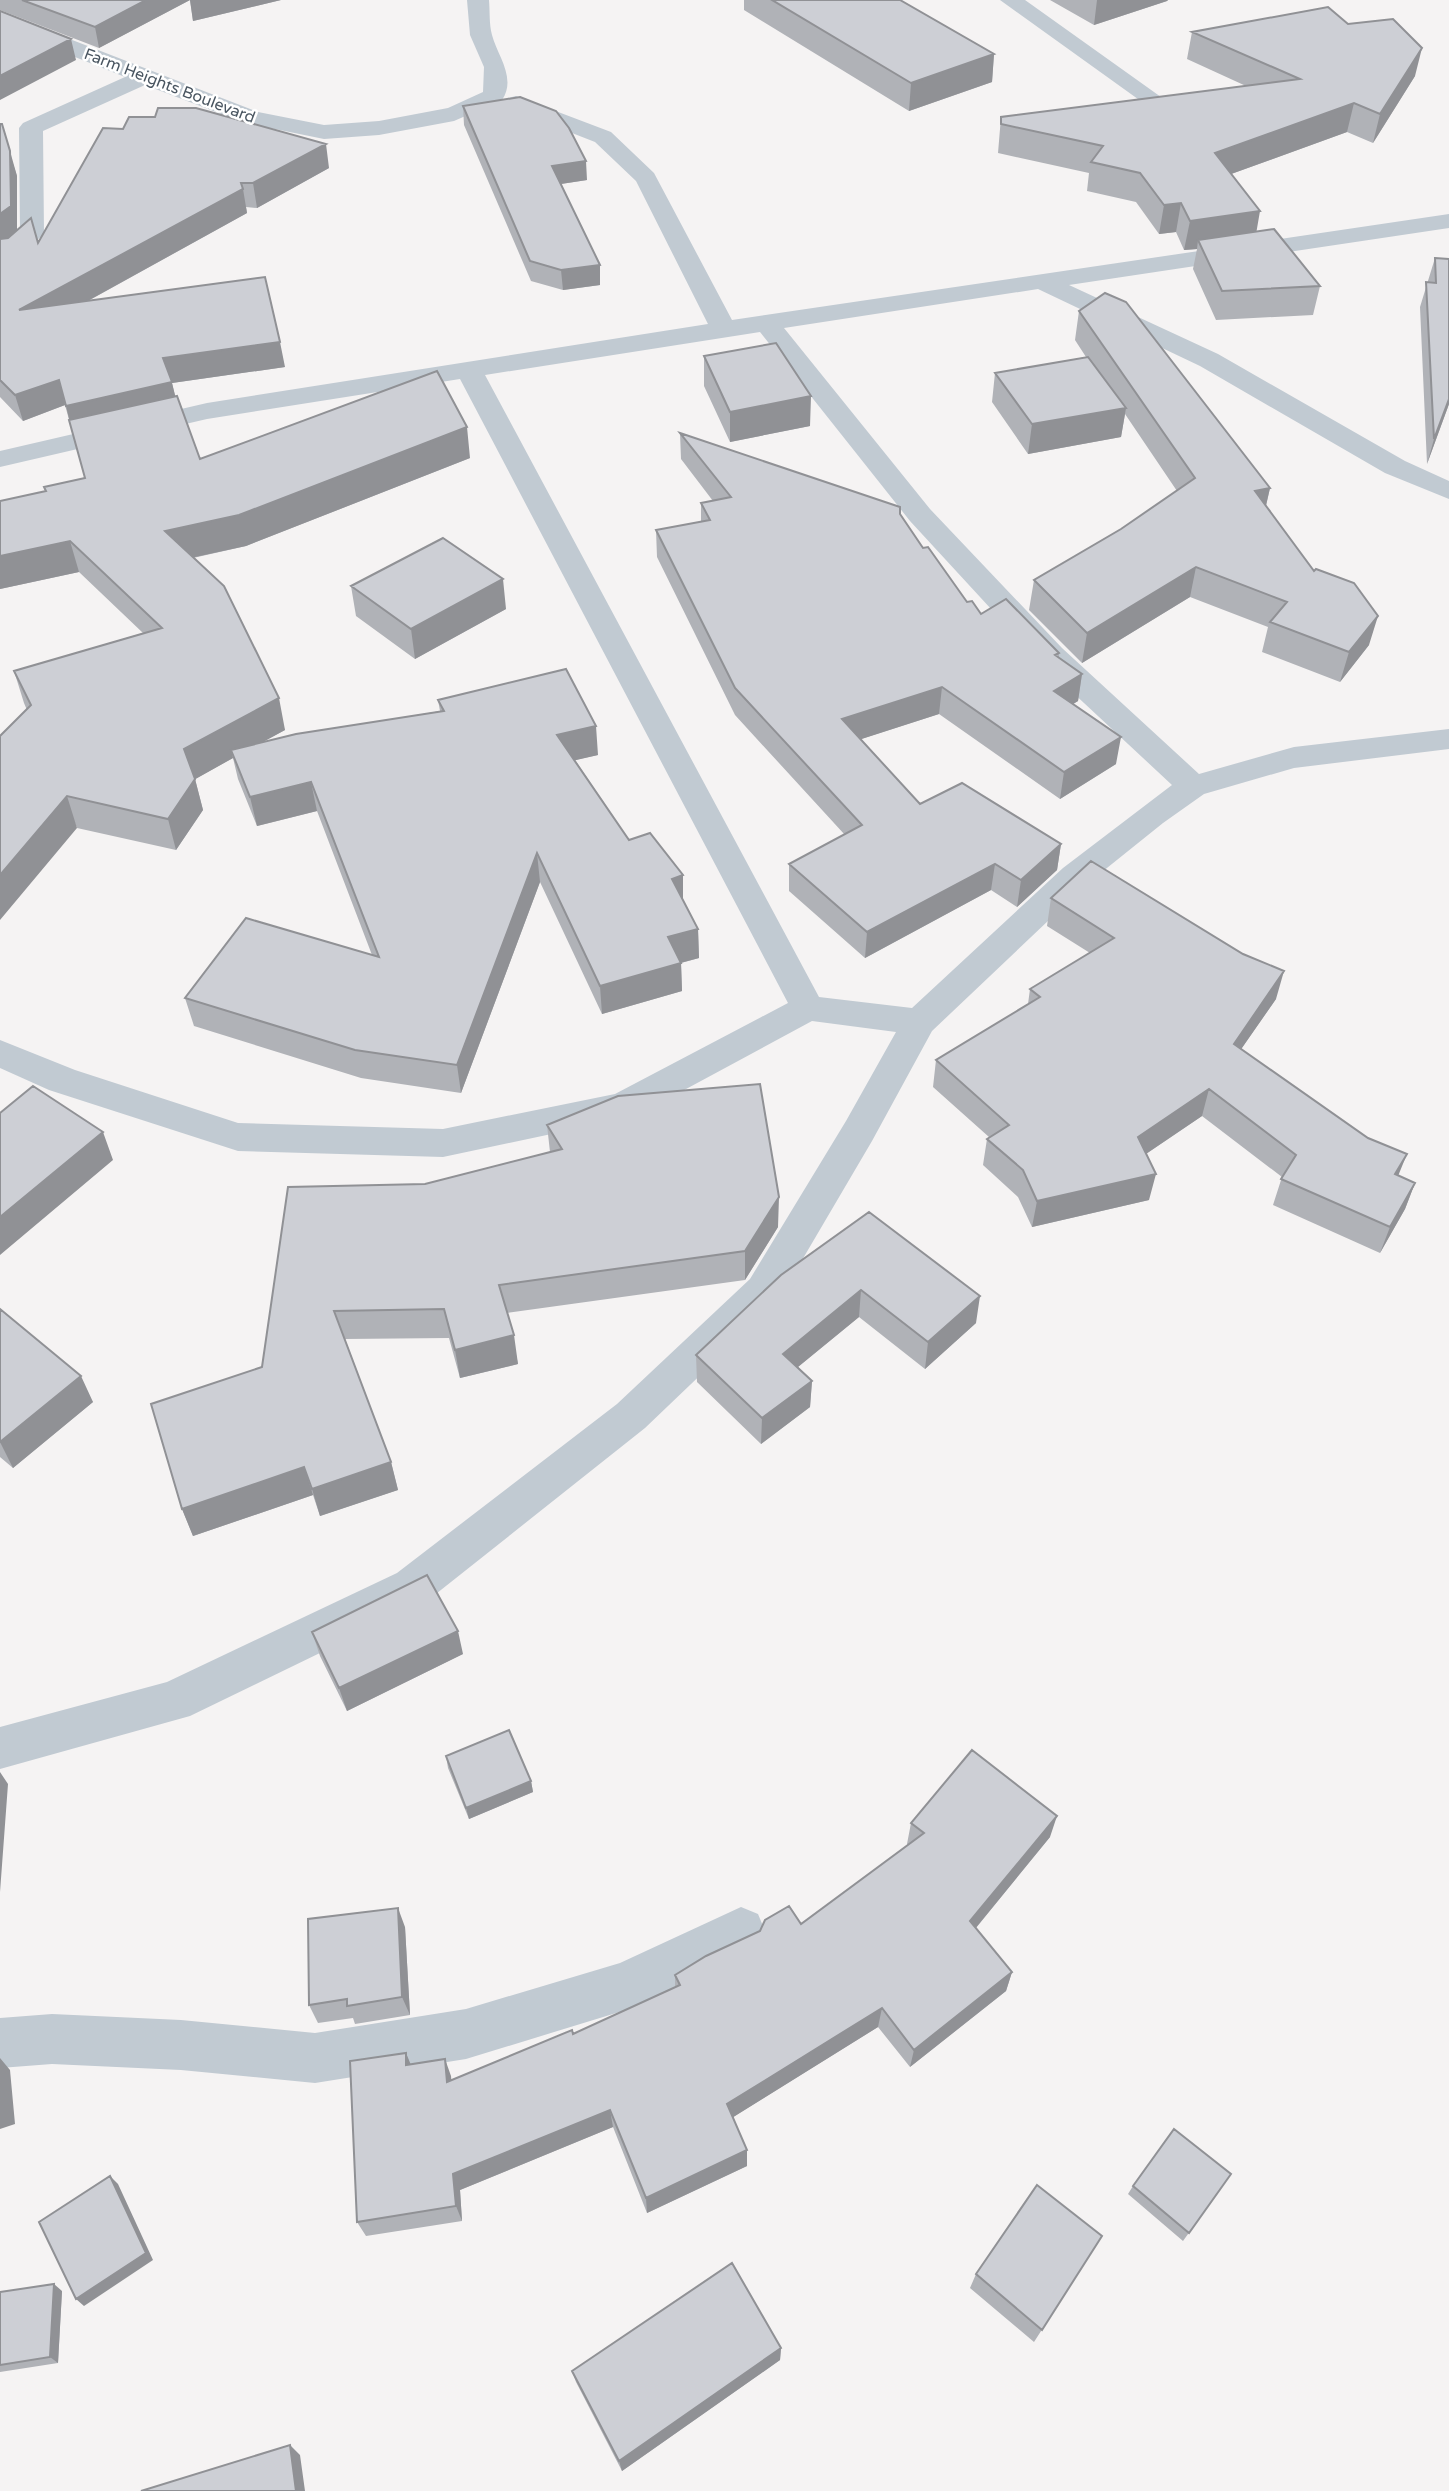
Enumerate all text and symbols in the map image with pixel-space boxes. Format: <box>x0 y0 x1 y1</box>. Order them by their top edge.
street label: Farm Heights Boulevard <box>81 44 258 128</box>

